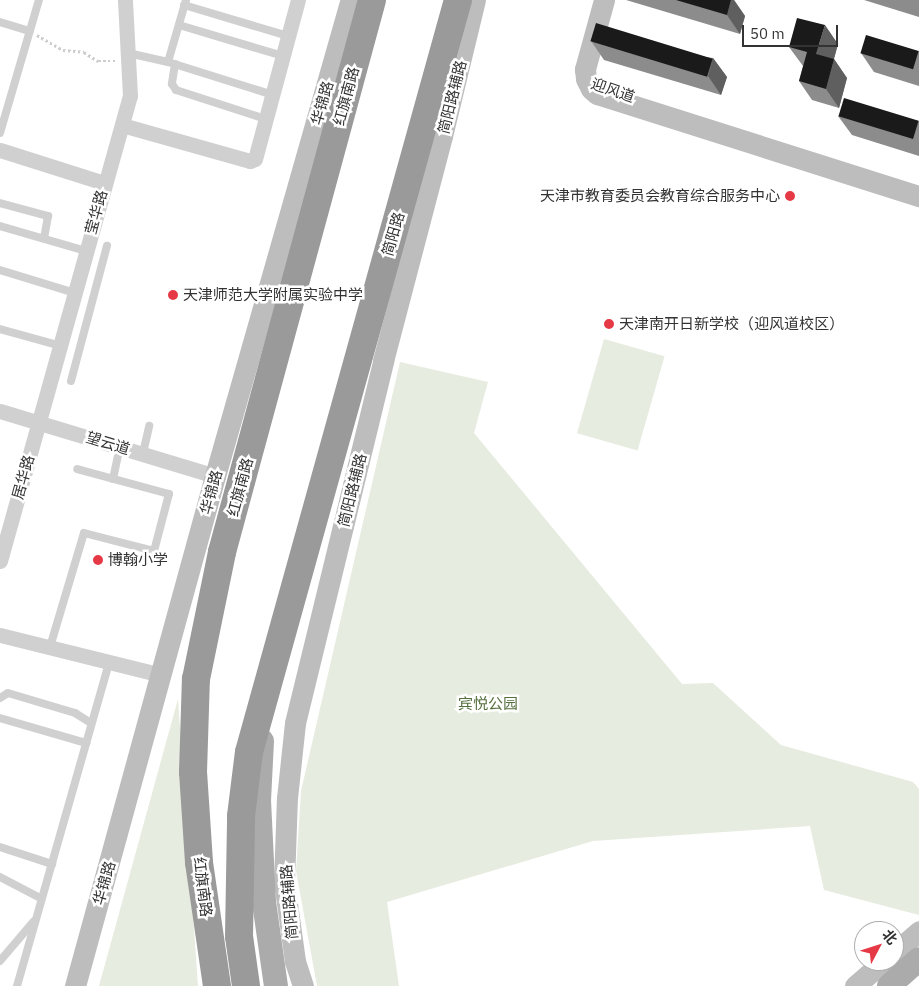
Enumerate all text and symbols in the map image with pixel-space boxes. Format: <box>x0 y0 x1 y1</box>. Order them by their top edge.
scale bar <box>744 15 840 47</box>
text: 50 m <box>750 24 785 43</box>
street label: 简阳路辅路 <box>434 58 470 136</box>
street label: 红旗南路 <box>330 65 362 127</box>
street label: 迎风道 <box>589 74 637 106</box>
street label: 华锦路 <box>307 79 337 127</box>
place label: 天津市教育委员会教育综合服务中心 <box>540 187 780 205</box>
street label: 莹华路 <box>81 188 111 236</box>
marker: 天津市教育委员会教育综合服务中心 <box>784 190 796 202</box>
street label: 简阳路 <box>378 210 408 258</box>
place label: 天津师范大学附属实验中学 <box>183 286 363 304</box>
marker: 天津师范大学附属实验中学 <box>167 289 179 301</box>
place label: 天津南开日新学校（迎风道校区） <box>619 315 844 333</box>
marker: 天津南开日新学校（迎风道校区） <box>603 318 615 330</box>
street label: 望云道 <box>84 428 132 458</box>
street label: 简阳路辅路 <box>334 451 370 529</box>
street label: 居华路 <box>8 453 38 501</box>
street label: 红旗南路 <box>224 456 256 518</box>
street label: 华锦路 <box>196 468 226 516</box>
place label: 博翰小学 <box>108 551 168 569</box>
marker: 博翰小学 <box>92 554 104 566</box>
park label: 宾悦公园 <box>458 695 518 713</box>
street label: 红旗南路 <box>190 856 216 918</box>
street label: 华锦路 <box>89 859 119 907</box>
street label: 简阳路辅路 <box>277 864 301 940</box>
north arrow <box>854 921 904 971</box>
text: 北 <box>878 926 901 948</box>

